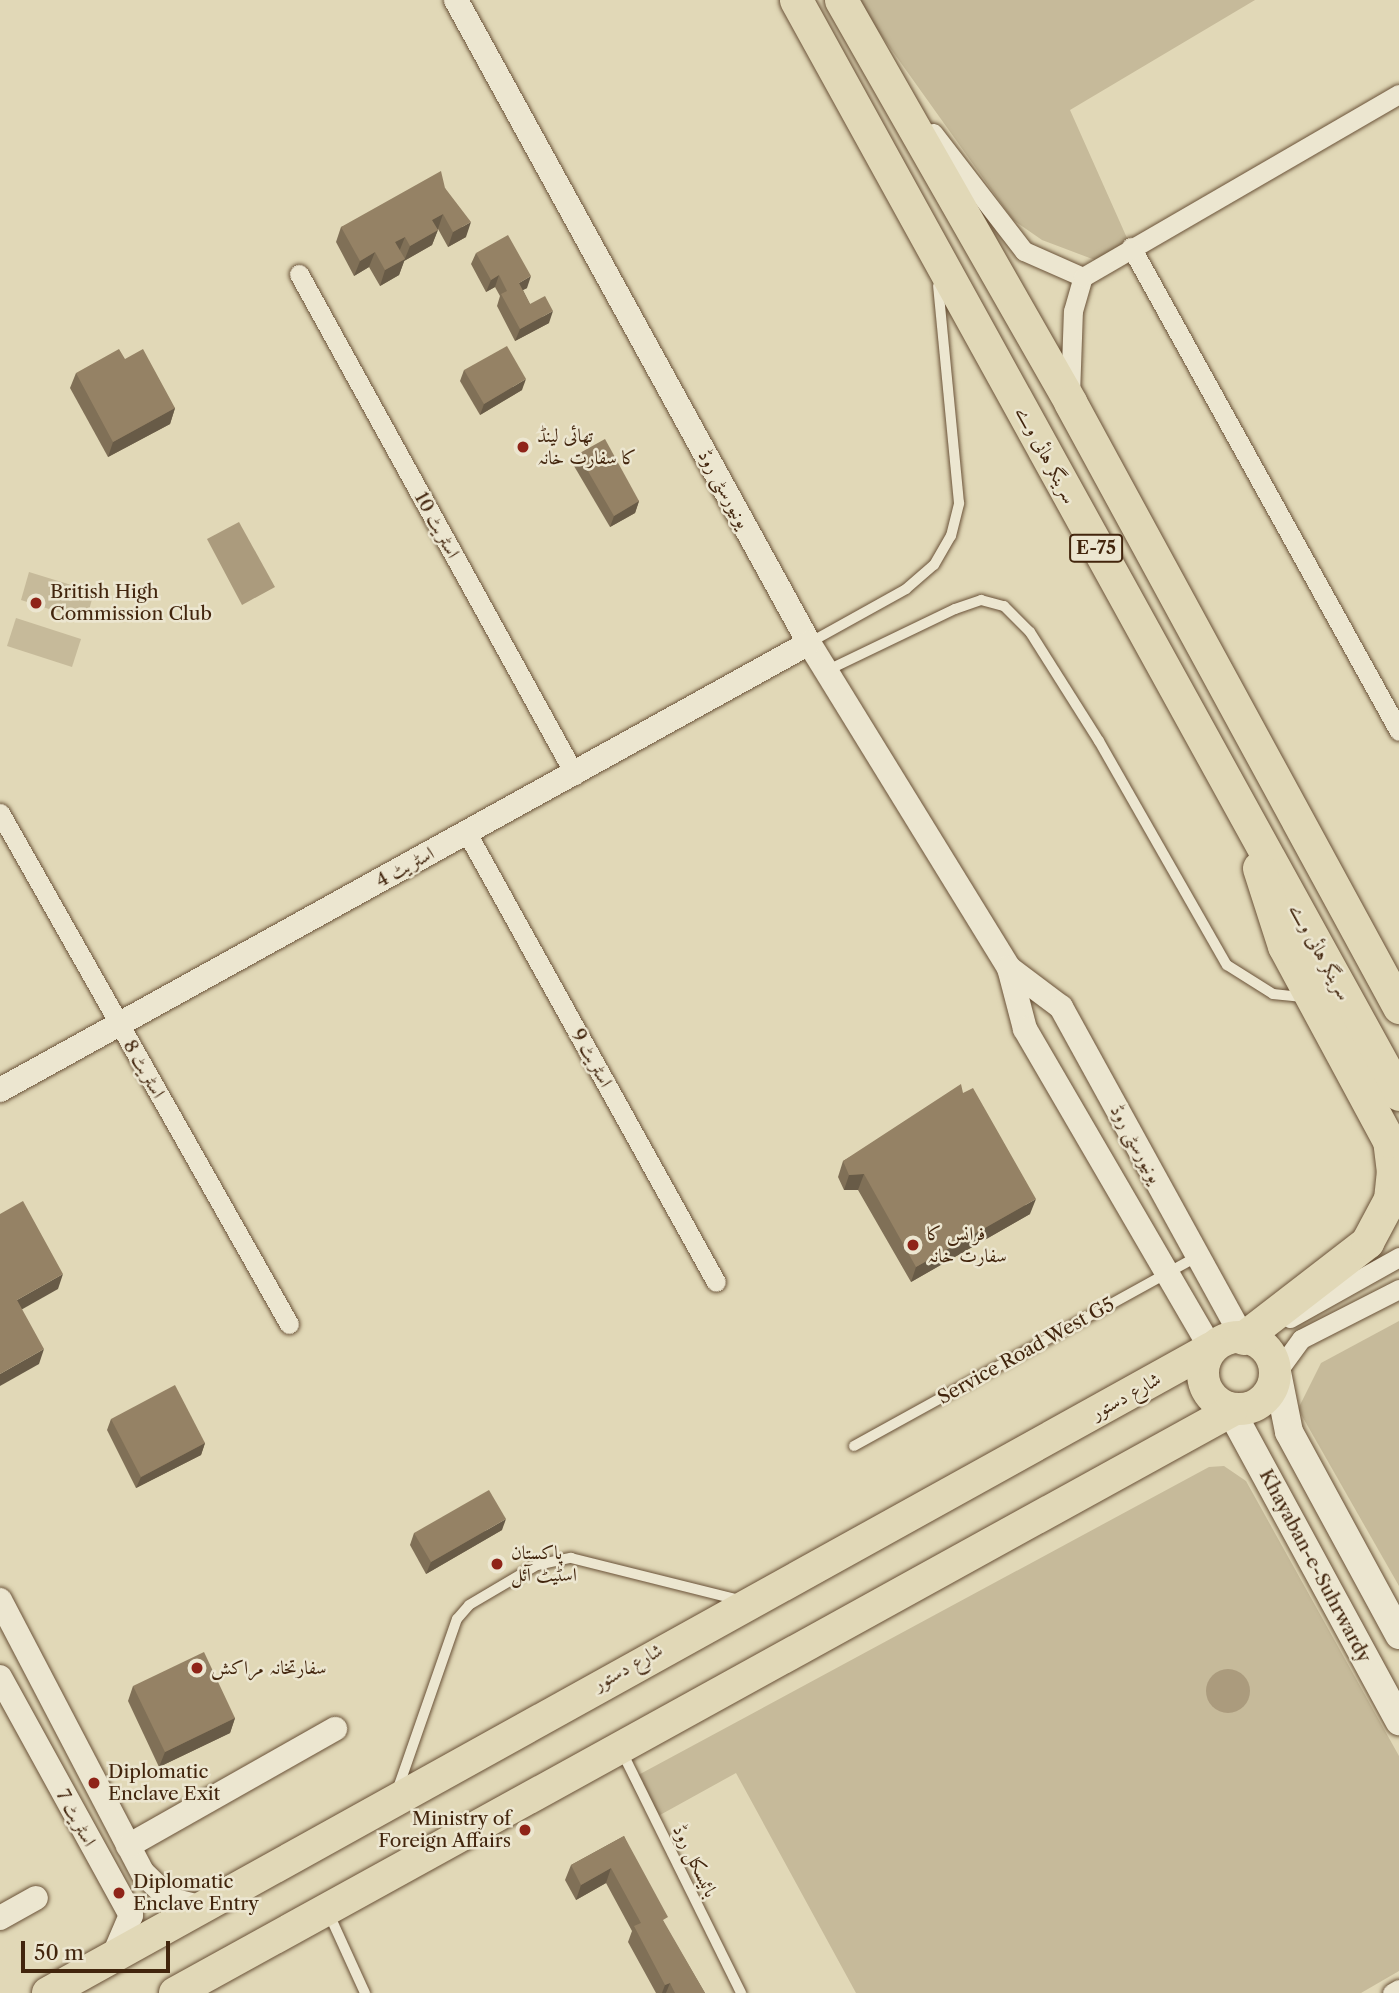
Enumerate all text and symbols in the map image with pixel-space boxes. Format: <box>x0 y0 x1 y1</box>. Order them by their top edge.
street label: سرینگر ہائی وے <box>1011 403 1081 507</box>
place label: تھائی لینڈ کا سفارت خانہ <box>537 425 637 469</box>
marker: تھائی لینڈ کا سفارت خانہ <box>515 439 531 455</box>
street label: یونیورسٹی روڈ <box>693 446 755 532</box>
street label: اسٹریٹ 10 <box>410 488 464 562</box>
road number: E-75 <box>1068 534 1124 562</box>
place label: British High Commission Club <box>50 581 212 625</box>
marker: British High Commission Club <box>28 595 44 611</box>
street label: اسٹریٹ 4 <box>372 842 438 892</box>
street label: سرینگر ہائی وے <box>1284 900 1356 1004</box>
street label: اسٹریٹ 9 <box>567 1025 617 1091</box>
street label: اسٹریٹ 8 <box>118 1036 170 1102</box>
street label: یونیورسٹی روڈ <box>1105 1101 1167 1187</box>
place label: فرانس کا سفارت خانہ <box>927 1223 1007 1267</box>
marker: فرانس کا سفارت خانہ <box>905 1237 921 1253</box>
street label: Service Road West G5 <box>933 1293 1119 1409</box>
street label: شارع دستور <box>1087 1368 1165 1424</box>
street label: Khayaban-e-Suhrwardy <box>1254 1465 1376 1667</box>
place label: پاکستان اسٹیٹ آئل <box>511 1542 577 1586</box>
marker: پاکستان اسٹیٹ آئل <box>489 1556 505 1572</box>
street label: شارع دستور <box>589 1639 667 1695</box>
place label: سفارتخانہ مراکش <box>211 1657 327 1679</box>
marker: سفارتخانہ مراکش <box>189 1660 205 1676</box>
place label: Diplomatic Enclave Exit <box>108 1761 220 1805</box>
marker: Diplomatic Enclave Exit <box>86 1775 102 1791</box>
street label: اسٹریٹ 7 <box>51 1786 101 1850</box>
place label: Ministry of Foreign Affairs <box>377 1808 511 1852</box>
street label: بائیسکل روڈ <box>668 1821 722 1901</box>
marker: Ministry of Foreign Affairs <box>517 1822 533 1838</box>
place label: Diplomatic Enclave Entry <box>133 1871 259 1915</box>
marker: Diplomatic Enclave Entry <box>111 1885 127 1901</box>
scale bar <box>24 1926 173 1970</box>
text: 50 m <box>34 1940 84 1965</box>

